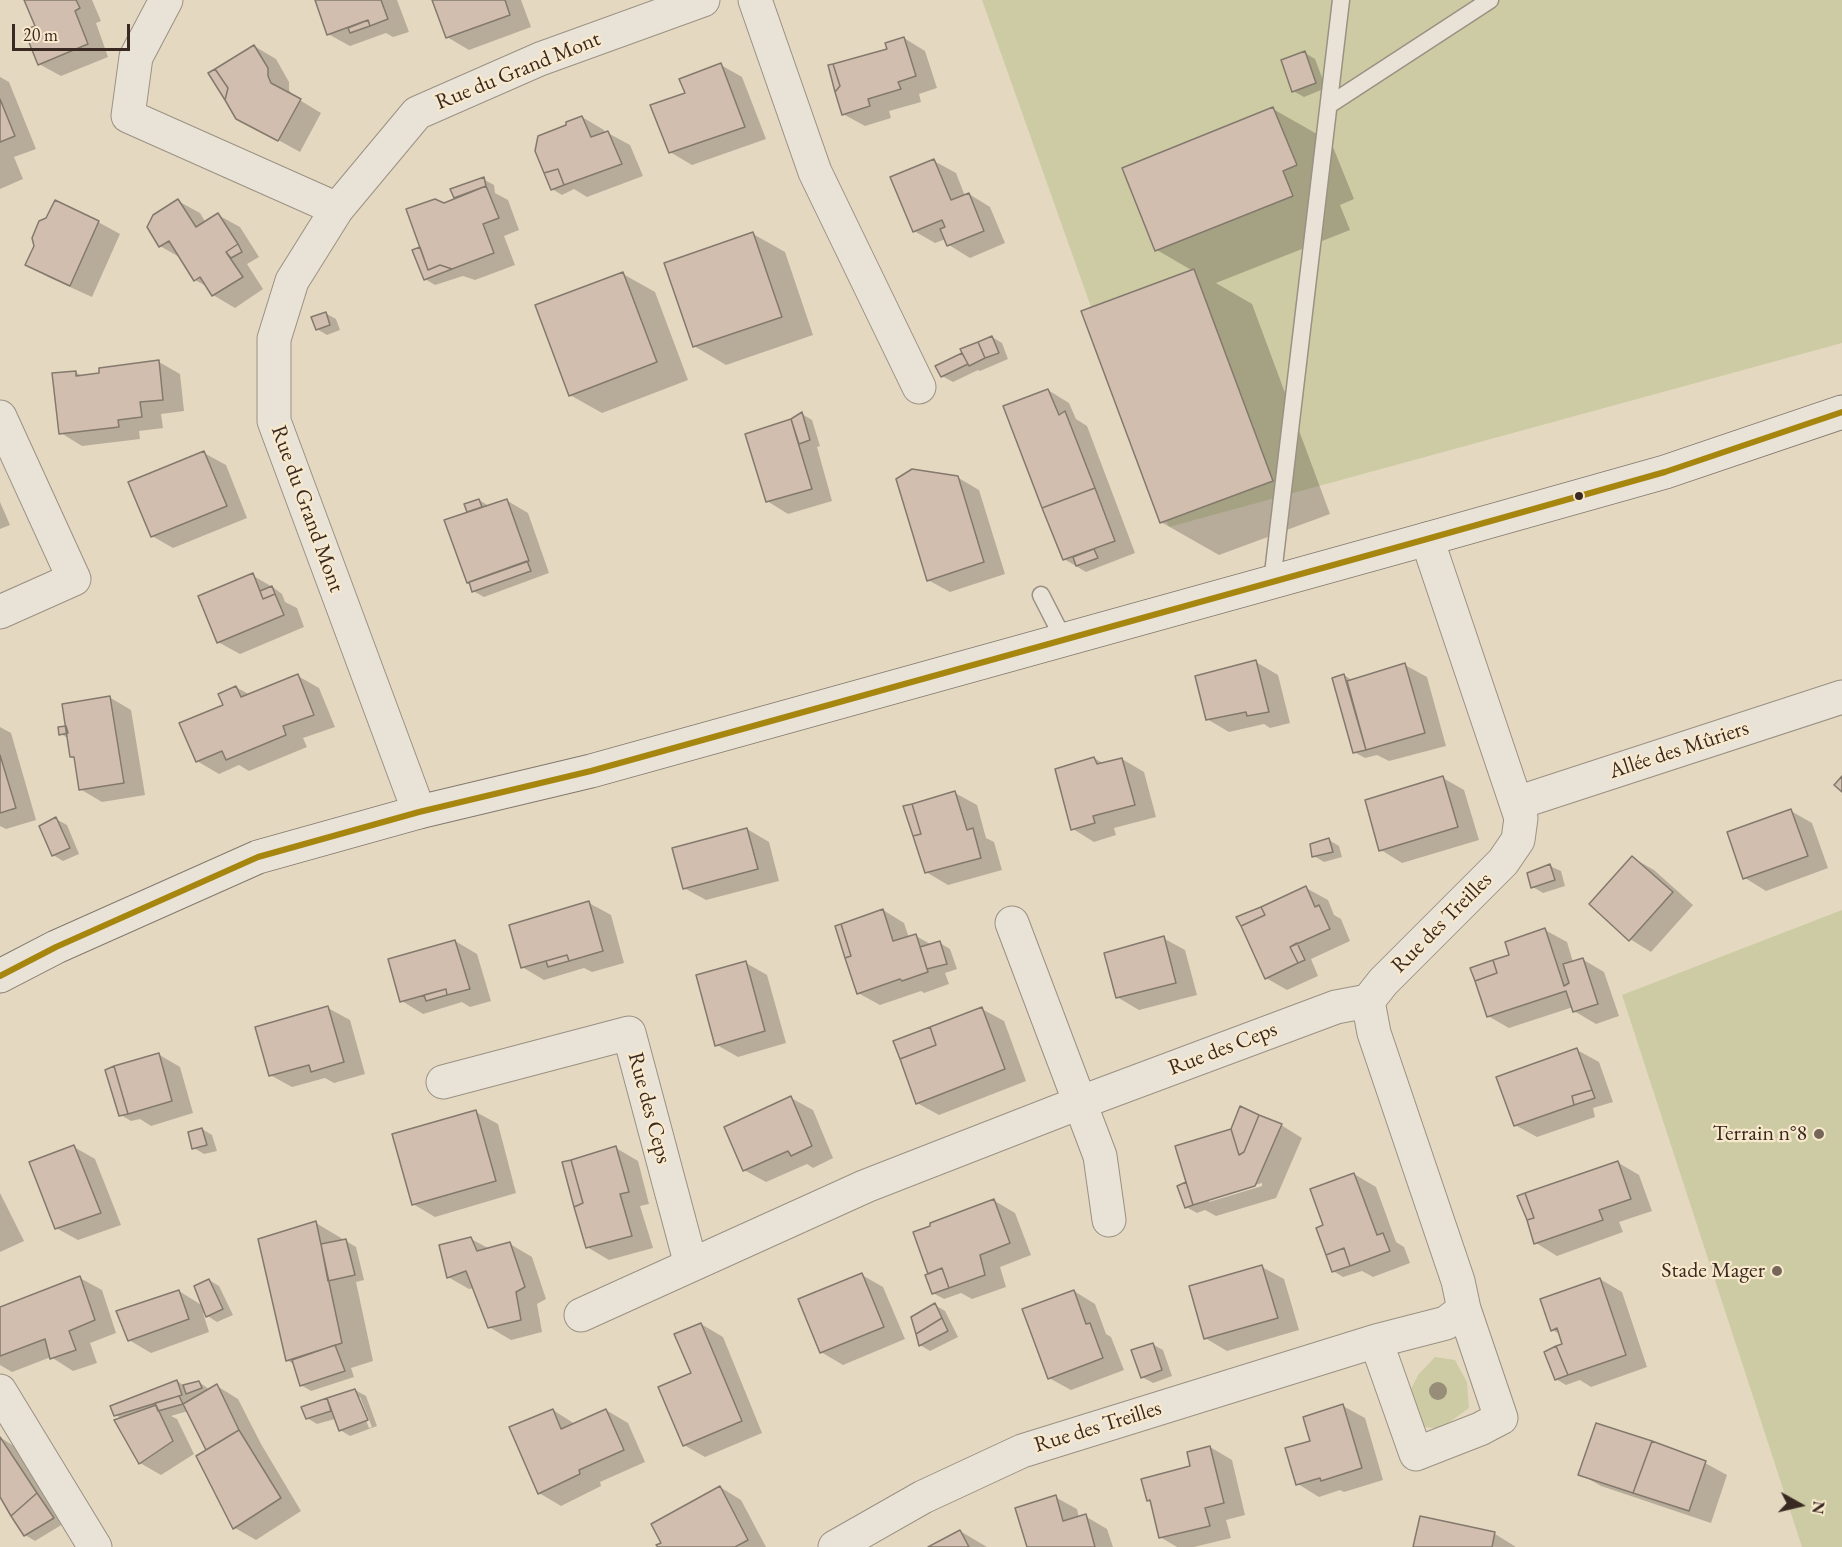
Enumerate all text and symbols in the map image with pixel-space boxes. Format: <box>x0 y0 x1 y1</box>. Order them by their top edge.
scale bar <box>15 12 134 50</box>
text: 20 m <box>23 23 58 46</box>
street label: Rue du Grand Mont <box>432 26 604 116</box>
street label: Rue du Grand Mont <box>265 422 349 596</box>
unlabelled marker <box>1573 490 1585 502</box>
street label: Allée des Mûriers <box>1606 715 1752 785</box>
street label: Rue des Treilles <box>1386 867 1498 979</box>
street label: Rue des Ceps <box>1165 1016 1281 1082</box>
street label: Rue des Ceps <box>621 1049 677 1167</box>
place label: Terrain n°8 <box>1713 1121 1807 1147</box>
marker: Terrain n°8 <box>1812 1127 1826 1141</box>
place label: Stade Mager <box>1661 1258 1765 1284</box>
marker: Stade Mager <box>1770 1264 1784 1278</box>
street label: Rue des Treilles <box>1031 1395 1165 1459</box>
north arrow <box>1770 1475 1830 1535</box>
text: N <box>1807 1500 1830 1515</box>

